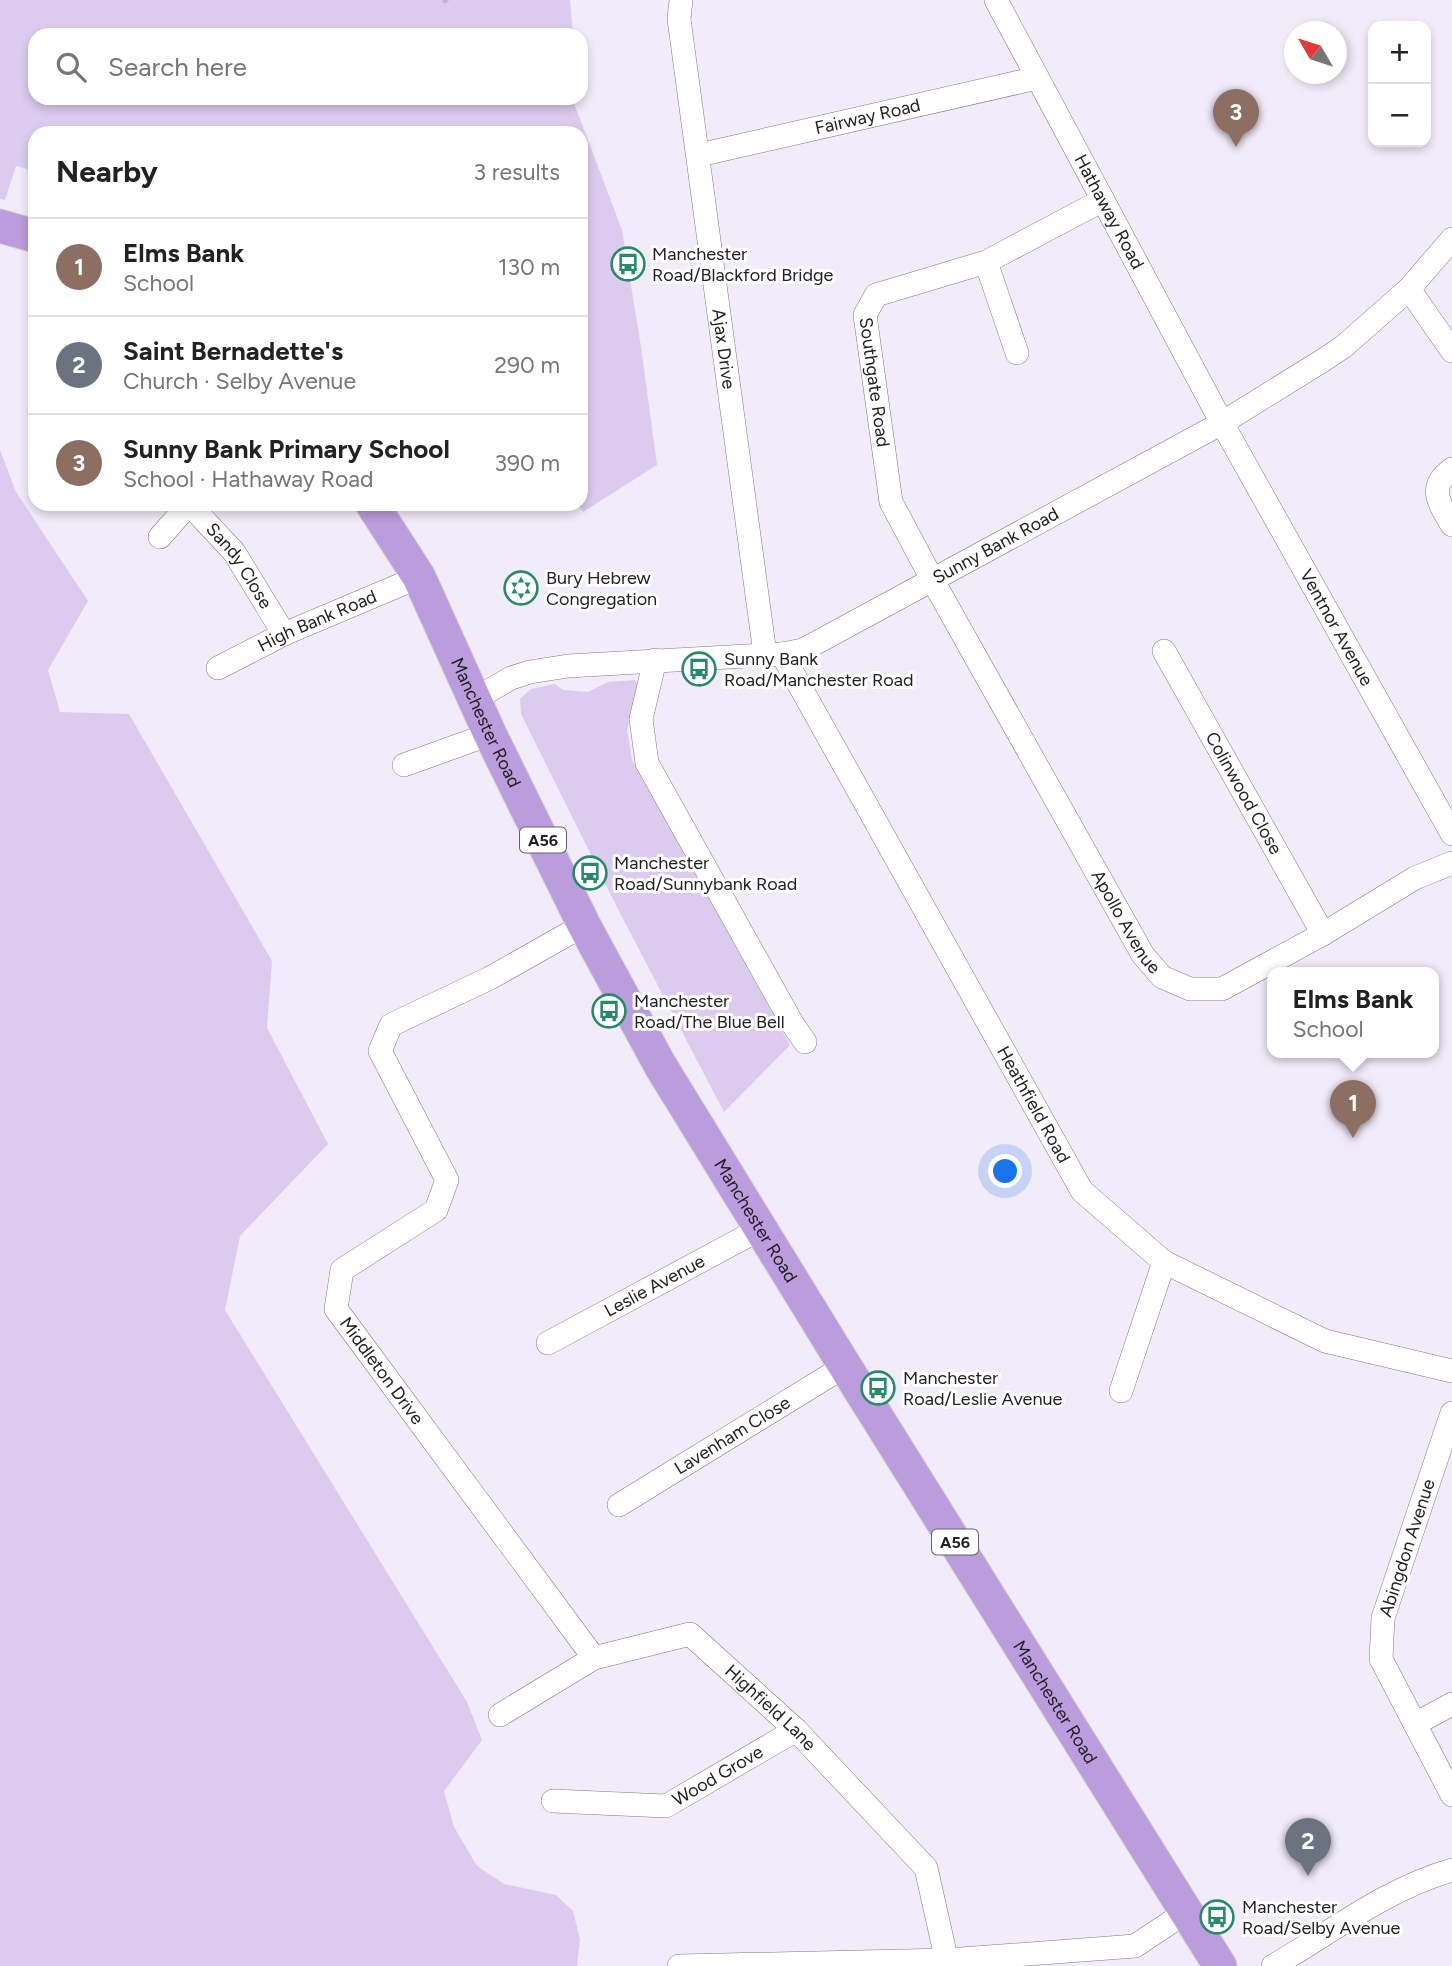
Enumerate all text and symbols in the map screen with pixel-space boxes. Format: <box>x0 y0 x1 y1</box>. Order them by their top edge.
north arrow <box>1284 21 1347 84</box>
map controls <box>1368 21 1431 147</box>
button: + <box>1368 21 1431 84</box>
search box <box>28 28 588 105</box>
icon: search <box>52 48 90 86</box>
text: Search here <box>108 51 247 83</box>
button: − <box>1368 84 1431 147</box>
pin: 3 <box>1213 89 1259 147</box>
street label: Fairway Road <box>813 94 923 139</box>
street label: Hathaway Road <box>1069 150 1149 273</box>
text: Nearby <box>56 153 158 190</box>
text: 3 results <box>473 158 560 186</box>
text: Elms Bank <box>123 237 244 269</box>
place label: Manchester Road/Blackford Bridge <box>652 243 834 286</box>
bus stop icon: Manchester Road/Blackford Bridge <box>609 245 647 283</box>
text: 1 <box>74 253 84 281</box>
text: 130 m <box>498 253 560 281</box>
text: School <box>123 269 194 297</box>
street label: Ajax Drive <box>707 307 740 391</box>
street label: Southgate Road <box>854 316 894 449</box>
text: Saint Bernadette's <box>123 335 343 367</box>
text: 2 <box>72 351 86 379</box>
text: 290 m <box>494 351 560 379</box>
text: Church · Selby Avenue <box>123 367 356 395</box>
text: Sunny Bank Primary School <box>123 433 450 465</box>
text: 3 <box>73 449 85 477</box>
text: 390 m <box>494 449 560 477</box>
text: School · Hathaway Road <box>123 465 373 493</box>
street label: Sunny Bank Road <box>929 503 1062 589</box>
street label: Sandy Close <box>201 518 277 613</box>
street label: Ventnor Avenue <box>1295 565 1378 690</box>
place label: Bury Hebrew Congregation <box>546 567 657 610</box>
synagogue icon: Bury Hebrew Congregation <box>502 569 540 607</box>
street label: High Bank Road <box>254 585 380 657</box>
place label: Sunny Bank Road/Manchester Road <box>724 648 913 691</box>
bus stop icon: Sunny Bank Road/Manchester Road <box>680 650 718 688</box>
street label: Manchester Road <box>446 654 526 791</box>
street label: Colinwood Close <box>1201 728 1287 858</box>
road number: A56 <box>520 828 566 852</box>
place label: Manchester Road/Sunnybank Road <box>614 852 797 895</box>
bus stop icon: Manchester Road/Sunnybank Road <box>571 854 609 892</box>
street label: Apollo Avenue <box>1087 866 1165 978</box>
popup <box>1267 967 1439 1058</box>
text: Elms Bank <box>1292 983 1414 1015</box>
place label: Manchester Road/The Blue Bell <box>634 990 785 1033</box>
bus stop icon: Manchester Road/The Blue Bell <box>590 992 628 1030</box>
text: School <box>1292 1015 1364 1043</box>
street label: Heathfield Road <box>992 1042 1075 1167</box>
pin: 1 <box>1330 1080 1376 1138</box>
your location <box>988 1154 1022 1188</box>
street label: Manchester Road <box>709 1155 802 1287</box>
street label: Leslie Avenue <box>601 1250 709 1322</box>
street label: Middleton Drive <box>335 1313 429 1429</box>
place label: Manchester Road/Leslie Avenue <box>903 1367 1062 1410</box>
bus stop icon: Manchester Road/Leslie Avenue <box>859 1369 897 1407</box>
street label: Lavenham Close <box>670 1391 794 1479</box>
street label: Abingdon Avenue <box>1374 1476 1440 1620</box>
road number: A56 <box>932 1530 978 1554</box>
street label: Manchester Road <box>1008 1636 1102 1768</box>
street label: Highfield Lane <box>720 1660 821 1755</box>
street label: Wood Grove <box>668 1741 767 1811</box>
pin: 2 <box>1285 1818 1331 1876</box>
place label: Manchester Road/Selby Avenue <box>1242 1896 1401 1939</box>
bus stop icon: Manchester Road/Selby Avenue <box>1198 1898 1236 1936</box>

